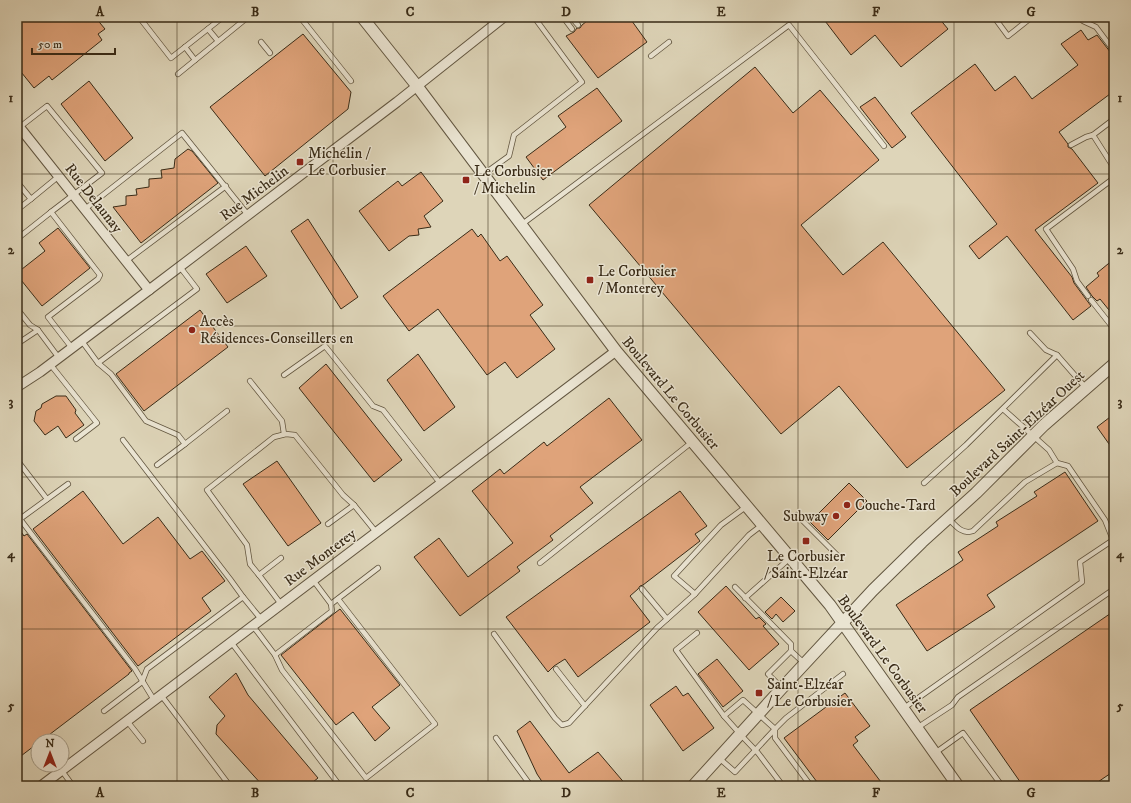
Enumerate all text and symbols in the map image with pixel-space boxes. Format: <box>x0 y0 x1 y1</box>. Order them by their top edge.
text: A <box>95 4 105 20</box>
text: B <box>251 4 259 20</box>
text: C <box>406 4 415 20</box>
text: D <box>561 4 571 20</box>
text: E <box>716 4 726 20</box>
text: F <box>872 4 881 20</box>
text: G <box>1026 4 1036 20</box>
scale bar <box>32 30 115 56</box>
text: 50 m <box>38 37 62 52</box>
text: 1 <box>9 90 14 106</box>
text: 1 <box>1118 90 1123 106</box>
place label: Michelin / Le Corbusier <box>308 144 386 180</box>
marker: Michelin / Le Corbusier <box>295 157 305 167</box>
street label: Rue Delaunay <box>60 160 127 238</box>
street label: Rue Michelin <box>216 161 292 225</box>
place label: Le Corbusier / Michelin <box>474 162 552 198</box>
marker: Le Corbusier / Michelin <box>461 175 471 185</box>
text: 2 <box>8 242 15 258</box>
text: 2 <box>1117 242 1124 258</box>
place label: Le Corbusier / Monterey <box>598 262 676 298</box>
marker: Le Corbusier / Monterey <box>585 275 595 285</box>
place label: Accès Résidences-Conseillers en <box>200 312 354 348</box>
marker: Accès Résidences-Conseillers en <box>187 325 197 335</box>
street label: Boulevard Le Corbusier <box>618 333 724 454</box>
street label: Boulevard Saint-Elzéar Ouest <box>946 366 1089 501</box>
text: 3 <box>9 394 14 410</box>
text: 3 <box>1118 394 1123 410</box>
place label: Couche-Tard <box>855 496 936 515</box>
marker: Couche-Tard <box>842 500 852 510</box>
place label: Subway <box>783 507 829 526</box>
marker: Subway <box>831 511 841 521</box>
street label: Rue Monterey <box>281 524 361 591</box>
marker: Le Corbusier / Saint-Elzéar <box>801 536 811 546</box>
text: 4 <box>6 546 15 563</box>
text: 4 <box>1115 546 1124 563</box>
place label: Le Corbusier / Saint-Elzéar <box>764 547 848 583</box>
street label: Boulevard Le Corbusier <box>833 591 932 718</box>
place label: Saint-Elzéar / Le Corbusier <box>767 675 853 711</box>
marker: Saint-Elzéar / Le Corbusier <box>754 688 764 698</box>
text: 5 <box>7 698 15 714</box>
text: 5 <box>1116 698 1124 714</box>
north arrow <box>30 733 70 773</box>
text: N <box>45 737 55 751</box>
text: A <box>95 785 105 801</box>
text: B <box>251 785 259 801</box>
text: C <box>406 785 415 801</box>
text: D <box>561 785 571 801</box>
text: E <box>716 785 726 801</box>
text: F <box>872 785 881 801</box>
text: G <box>1026 785 1036 801</box>

